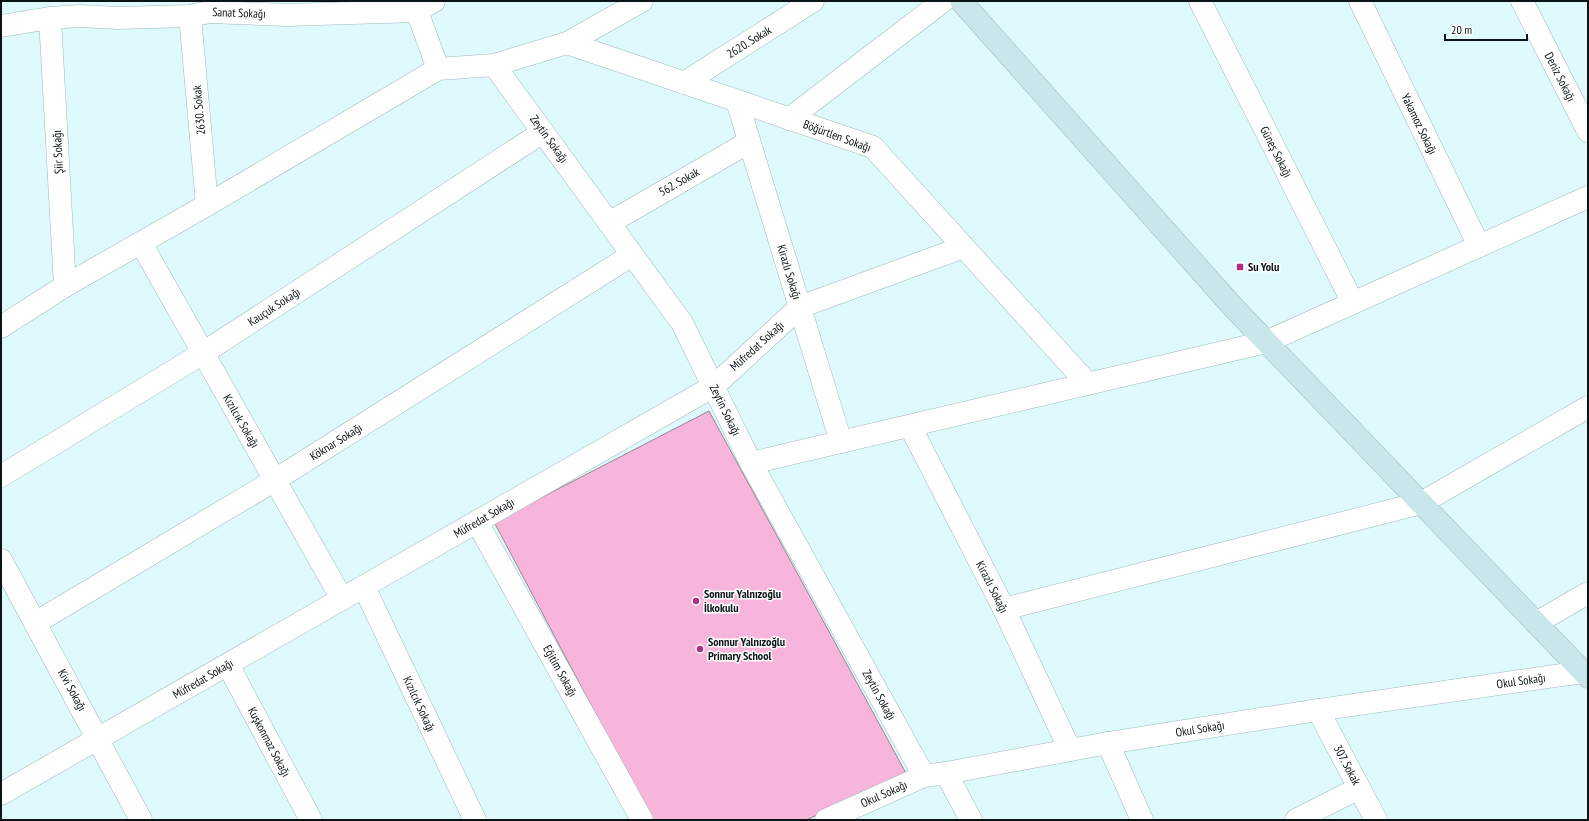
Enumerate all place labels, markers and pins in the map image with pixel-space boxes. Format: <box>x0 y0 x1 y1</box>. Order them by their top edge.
place label: Su Yolu <box>1248 259 1279 274</box>
marker: Su Yolu <box>1235 262 1245 272</box>
place label: Sonnur Yalnızoğlu İlkokulu <box>704 586 781 615</box>
marker: Sonnur Yalnızoğlu İlkokulu <box>691 596 701 606</box>
place label: Sonnur Yalnızoğlu Primary School <box>708 634 785 663</box>
marker: Sonnur Yalnızoğlu Primary School <box>695 644 705 654</box>

